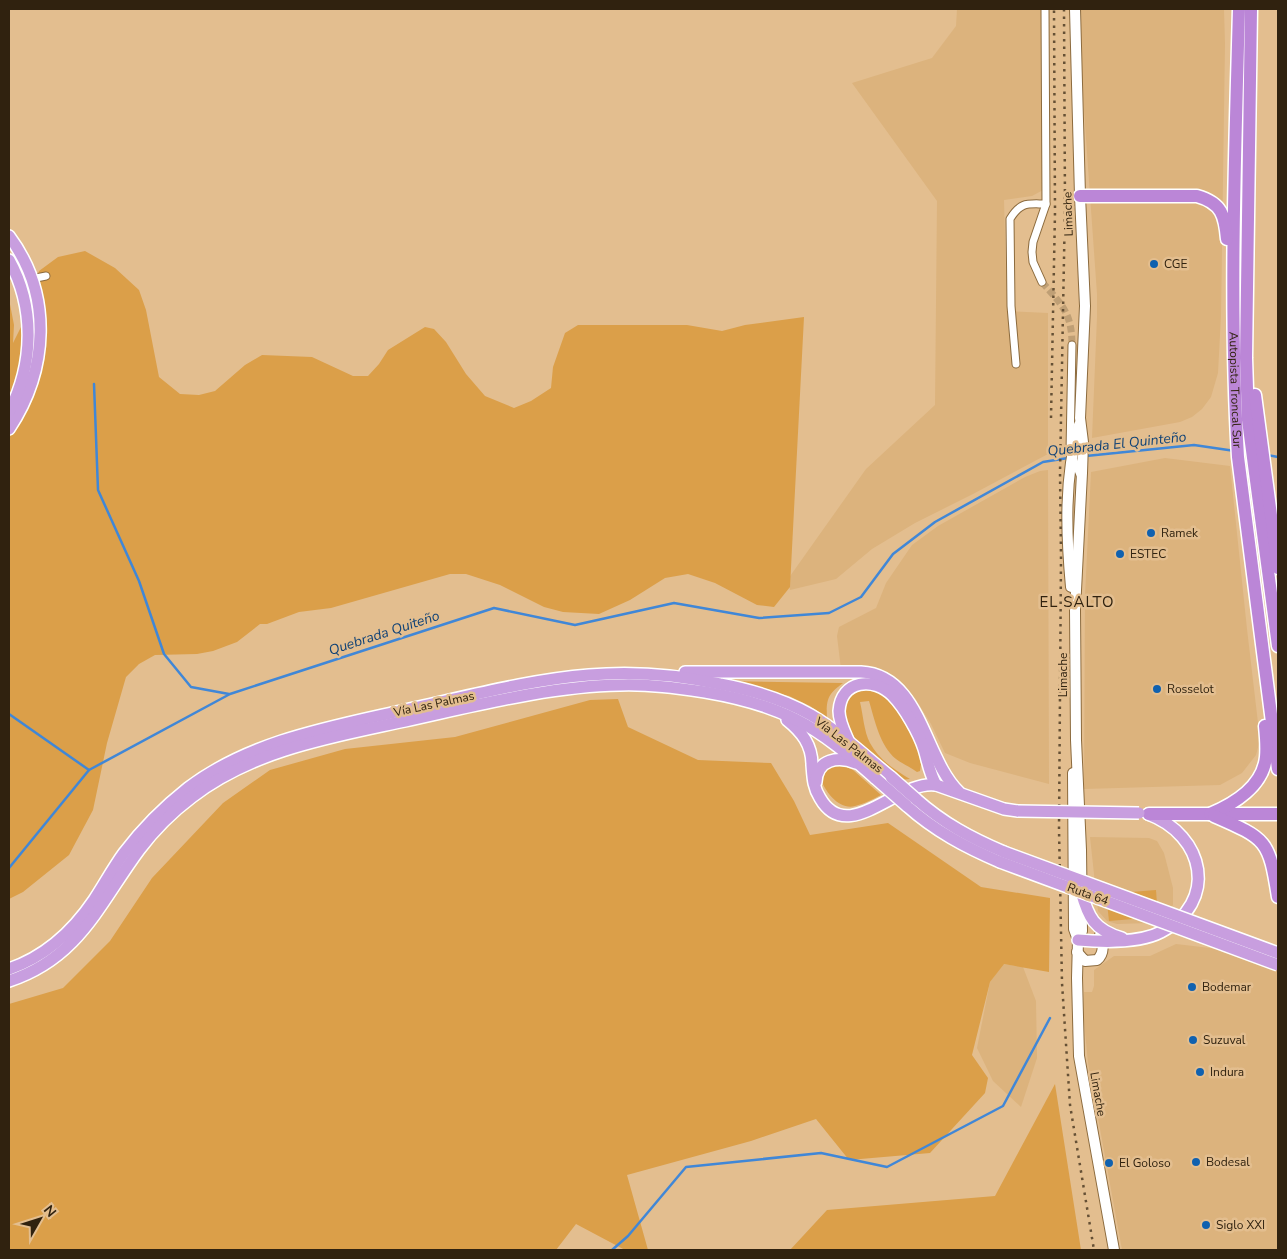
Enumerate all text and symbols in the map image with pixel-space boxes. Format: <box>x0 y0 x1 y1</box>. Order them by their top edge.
street label: Limache <box>1059 191 1077 237</box>
place label: CGE <box>1164 256 1188 272</box>
marker: CGE <box>1148 258 1160 270</box>
street label: Autopista Troncal Sur <box>1226 332 1246 449</box>
water label: Quebrada El Quinteño <box>1047 427 1188 461</box>
place label: Ramek <box>1161 525 1199 541</box>
marker: Ramek <box>1145 527 1157 539</box>
place label: ESTEC <box>1130 546 1166 562</box>
marker: ESTEC <box>1114 548 1126 560</box>
district label: EL SALTO <box>1040 592 1115 612</box>
water label: Quebrada Quiteño <box>326 606 442 660</box>
street label: Limache <box>1055 653 1071 697</box>
place label: Rosselot <box>1167 681 1215 697</box>
marker: Rosselot <box>1151 683 1163 695</box>
street label: Vía Las Palmas <box>391 688 476 721</box>
street label: Vía Las Palmas <box>811 713 886 777</box>
street label: Ruta 64 <box>1065 879 1111 909</box>
place label: Bodemar <box>1202 979 1252 995</box>
marker: Bodemar <box>1186 981 1198 993</box>
place label: Suzuval <box>1203 1032 1246 1048</box>
marker: Suzuval <box>1187 1034 1199 1046</box>
place label: Indura <box>1210 1064 1244 1080</box>
marker: Indura <box>1194 1066 1206 1078</box>
street label: Limache <box>1086 1071 1110 1117</box>
place label: Bodesal <box>1206 1154 1250 1170</box>
place label: El Goloso <box>1119 1155 1171 1171</box>
marker: Bodesal <box>1190 1156 1202 1168</box>
marker: El Goloso <box>1103 1157 1115 1169</box>
north arrow <box>15 1194 65 1244</box>
text: N <box>39 1201 60 1221</box>
place label: Siglo XXI <box>1216 1217 1265 1233</box>
marker: Siglo XXI <box>1200 1219 1212 1231</box>

